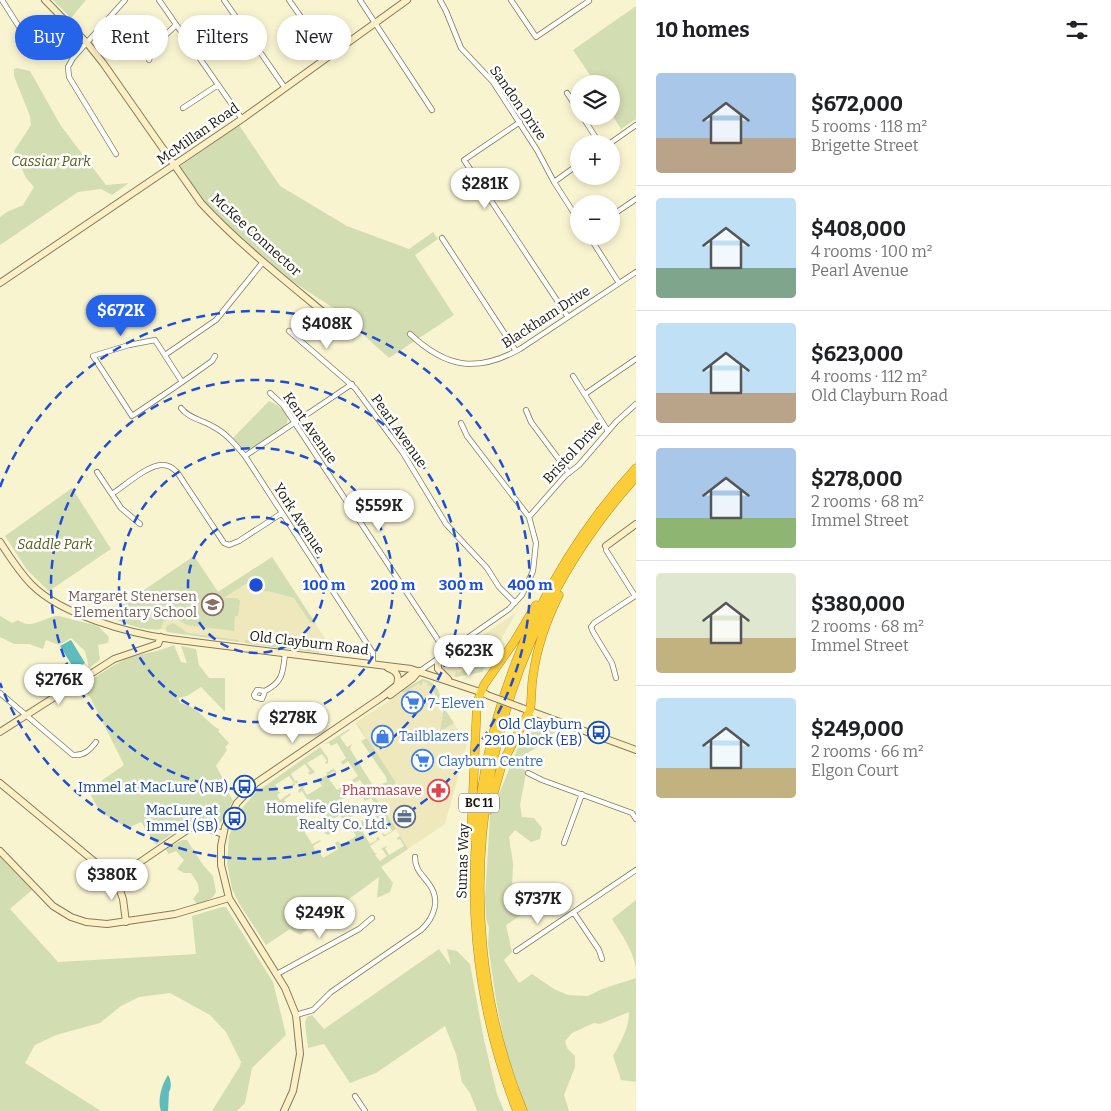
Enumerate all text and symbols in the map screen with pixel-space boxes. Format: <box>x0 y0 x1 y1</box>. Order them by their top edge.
chip: Buy <box>15 15 83 60</box>
chip: Rent <box>93 15 168 60</box>
chip: Filters <box>178 15 267 60</box>
chip: New <box>277 15 351 60</box>
icon: filters <box>1063 16 1091 44</box>
text: 10 homes <box>656 17 750 43</box>
street label: Sandon Drive <box>486 62 550 144</box>
map controls <box>570 75 620 245</box>
button: layers <box>570 75 620 125</box>
text: $672,000 <box>811 91 903 117</box>
icon: home <box>696 93 756 153</box>
street label: McMillan Road <box>154 99 242 169</box>
text: 5 rooms · 118 m² <box>811 117 927 136</box>
button: + <box>570 135 620 185</box>
text: Brigette Street <box>811 136 919 155</box>
park label: Cassiar Park <box>11 153 91 170</box>
pin: $281K <box>450 168 520 210</box>
text: $281K <box>462 174 508 193</box>
street label: McKee Connector <box>208 190 304 280</box>
button: − <box>570 195 620 245</box>
text: $408,000 <box>811 216 906 242</box>
icon: home <box>696 218 756 278</box>
text: 4 rooms · 100 m² <box>811 242 932 261</box>
text: Pearl Avenue <box>811 261 909 280</box>
street label: Blackham Drive <box>499 282 593 352</box>
pin: $672K <box>86 294 156 337</box>
text: $672K <box>97 301 145 320</box>
pin: $408K <box>292 308 362 350</box>
text: $408K <box>302 314 352 333</box>
text: $623,000 <box>811 341 903 367</box>
icon: home <box>696 343 756 403</box>
text: 4 rooms · 112 m² <box>811 367 927 386</box>
text: Old Clayburn Road <box>811 386 948 405</box>
street label: Kent Avenue <box>279 389 341 467</box>
street label: Pearl Avenue <box>368 391 430 471</box>
street label: Bristol Drive <box>540 417 606 487</box>
text: $278,000 <box>811 466 903 492</box>
icon: home <box>696 468 756 528</box>
street label: York Avenue <box>270 480 328 558</box>
pin: $559K <box>344 490 414 532</box>
text: 2 rooms · 68 m² <box>811 492 924 511</box>
text: $559K <box>355 496 403 515</box>
text: Immel Street <box>811 511 909 530</box>
park label: Saddle Park <box>17 536 93 553</box>
centre of rings <box>247 576 265 594</box>
text: 100 m <box>303 576 346 594</box>
text: 200 m <box>371 576 416 594</box>
text: 300 m <box>439 576 484 594</box>
text: 400 m <box>507 576 553 594</box>
place label: Margaret Stenersen Elementary School <box>68 588 197 621</box>
text: $380,000 <box>811 591 905 617</box>
school or university icon: Margaret Stenersen Elementary School <box>201 592 225 616</box>
icon: home <box>696 593 756 653</box>
text: 2 rooms · 68 m² <box>811 617 924 636</box>
street label: Old Clayburn Road <box>249 627 369 659</box>
pin: $623K <box>434 634 504 677</box>
text: Immel Street <box>811 636 909 655</box>
text: $623K <box>445 641 493 660</box>
pin: $276K <box>24 664 94 706</box>
text: $276K <box>35 670 83 689</box>
supermarket icon: 7-Eleven <box>400 691 424 715</box>
place label: 7-Eleven <box>428 695 485 712</box>
pin: $278K <box>258 702 328 744</box>
text: $278K <box>269 708 317 727</box>
place label: Old Clayburn 2910 block (EB) <box>485 716 582 749</box>
text: $249,000 <box>811 716 904 742</box>
icon: home <box>696 718 756 778</box>
bus stop icon: Old Clayburn 2910 block (EB) <box>586 720 610 744</box>
shop icon: Tailblazers <box>371 724 395 748</box>
place label: Tailblazers <box>399 728 469 745</box>
text: 2 rooms · 66 m² <box>811 742 924 761</box>
supermarket icon: Clayburn Centre <box>410 749 434 773</box>
place label: Clayburn Centre <box>438 753 543 770</box>
text: Elgon Court <box>811 761 899 780</box>
bus stop icon: Immel at MacLure (NB) <box>232 775 256 799</box>
pharmacy icon: Pharmasave <box>426 778 450 802</box>
place label: Immel at MacLure (NB) <box>78 779 228 796</box>
place label: Pharmasave <box>342 782 422 799</box>
road number: BC 11 <box>459 794 499 812</box>
place label: Homelife Glenayre Realty Co. Ltd. <box>266 800 388 833</box>
place label: MacLure at Immel (SB) <box>146 802 218 835</box>
office icon: Homelife Glenayre Realty Co. Ltd. <box>392 804 416 828</box>
bus stop icon: MacLure at Immel (SB) <box>222 806 246 830</box>
street label: Sumas Way <box>453 823 473 899</box>
pin: $380K <box>77 858 147 901</box>
text: $380K <box>87 865 137 884</box>
pin: $737K <box>503 882 573 925</box>
text: $737K <box>514 889 562 908</box>
pin: $249K <box>285 896 355 939</box>
text: $249K <box>295 903 345 922</box>

